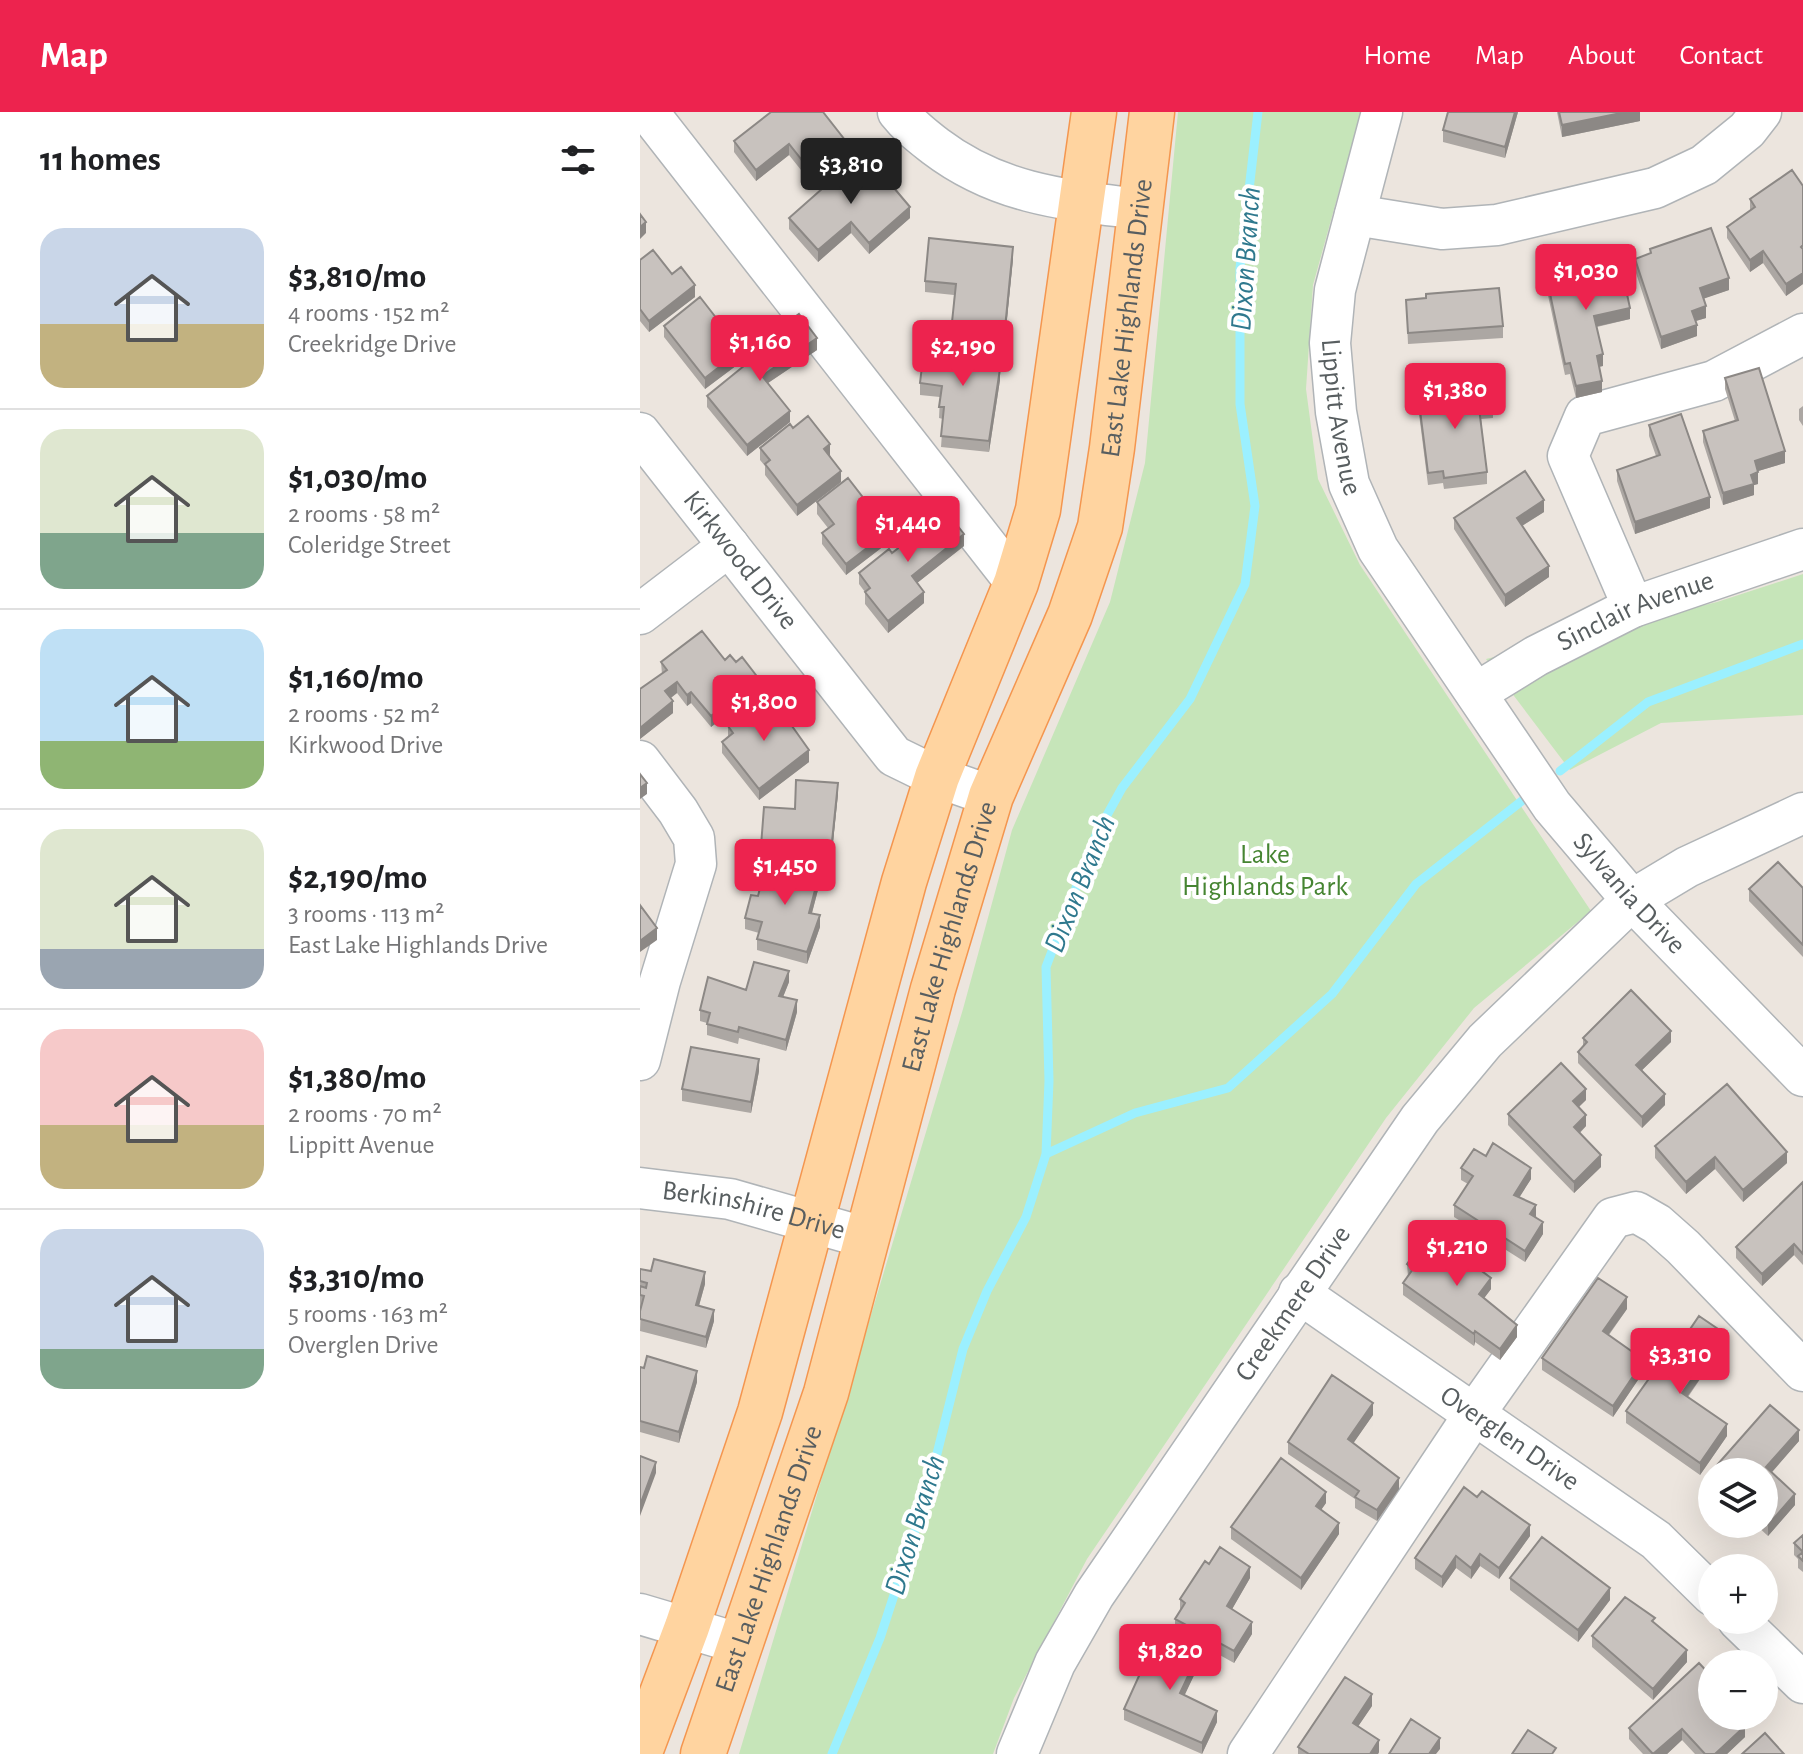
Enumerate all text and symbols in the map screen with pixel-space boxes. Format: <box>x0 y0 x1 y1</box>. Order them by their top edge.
text: Map <box>40 37 108 75</box>
text: Home <box>1364 42 1431 70</box>
text: Map <box>1475 42 1524 70</box>
text: About <box>1568 42 1636 70</box>
text: Contact <box>1680 42 1763 70</box>
icon: filters <box>556 138 600 182</box>
pin: $3,810 <box>786 138 916 206</box>
text: 11 homes <box>40 143 161 177</box>
text: $3,810 <box>819 151 883 177</box>
street label: East Lake Highlands Drive <box>1097 177 1158 459</box>
water label: Dixon Branch <box>1226 186 1266 332</box>
pin: $1,030 <box>1521 244 1651 312</box>
text: $1,030 <box>1553 257 1619 283</box>
icon: home <box>104 260 200 356</box>
text: $3,810/mo <box>288 260 426 294</box>
text: 4 rooms · 152 m² <box>288 300 449 326</box>
pin: $1,160 <box>695 315 825 383</box>
pin: $2,190 <box>898 320 1028 388</box>
text: $1,160 <box>729 328 791 354</box>
text: Creekridge Drive <box>288 331 456 357</box>
text: $2,190 <box>930 333 996 359</box>
street label: Lippitt Avenue <box>1316 338 1366 500</box>
pin: $1,380 <box>1390 363 1520 431</box>
text: $1,380 <box>1423 376 1487 402</box>
icon: home <box>104 461 200 557</box>
text: $1,030/mo <box>288 461 427 495</box>
street label: Kirkwood Drive <box>677 486 803 635</box>
pin: $1,440 <box>843 496 973 564</box>
text: 2 rooms · 58 m² <box>288 501 440 527</box>
text: $1,440 <box>875 509 941 535</box>
text: Coleridge Street <box>288 532 450 558</box>
street label: Sinclair Avenue <box>1553 566 1717 657</box>
icon: home <box>104 661 200 757</box>
text: $1,160/mo <box>288 661 424 695</box>
pin: $1,800 <box>699 675 829 743</box>
text: $1,800 <box>731 688 797 714</box>
text: 2 rooms · 52 m² <box>288 701 440 727</box>
text: Kirkwood Drive <box>288 732 443 758</box>
street label: East Lake Highlands Drive <box>898 798 1002 1075</box>
water label: Dixon Branch <box>1039 811 1121 957</box>
street label: Sylvania Drive <box>1568 828 1691 960</box>
pin: $1,450 <box>720 839 850 907</box>
park label: Lake Highlands Park <box>1182 841 1348 901</box>
text: $1,450 <box>753 852 817 878</box>
icon: home <box>104 861 200 957</box>
text: $2,190/mo <box>288 861 427 895</box>
text: 3 rooms · 113 m² <box>288 901 444 927</box>
text: East Lake Highlands Drive <box>288 932 548 958</box>
icon: home <box>104 1061 200 1157</box>
text: $1,380/mo <box>288 1061 426 1095</box>
text: 2 rooms · 70 m² <box>288 1101 441 1127</box>
text: Lippitt Avenue <box>288 1132 435 1158</box>
street label: Berkinshire Drive <box>660 1177 848 1245</box>
pin: $1,210 <box>1392 1220 1522 1288</box>
street label: Creekmere Drive <box>1231 1221 1356 1387</box>
text: $1,210 <box>1426 1233 1488 1259</box>
icon: home <box>104 1261 200 1357</box>
text: $3,310/mo <box>288 1261 424 1295</box>
text: 5 rooms · 163 m² <box>288 1301 448 1327</box>
pin: $3,310 <box>1615 1328 1745 1396</box>
text: Overglen Drive <box>288 1332 438 1358</box>
text: $3,310 <box>1649 1341 1711 1367</box>
street label: Overglen Drive <box>1435 1381 1584 1496</box>
street label: East Lake Highlands Drive <box>711 1422 828 1696</box>
water label: Dixon Branch <box>880 1451 950 1599</box>
map controls <box>1698 1458 1778 1730</box>
button: layers <box>1698 1458 1778 1538</box>
button: + <box>1698 1554 1778 1634</box>
pin: $1,820 <box>1105 1624 1235 1692</box>
text: $1,820 <box>1137 1637 1203 1663</box>
button: − <box>1698 1650 1778 1730</box>

